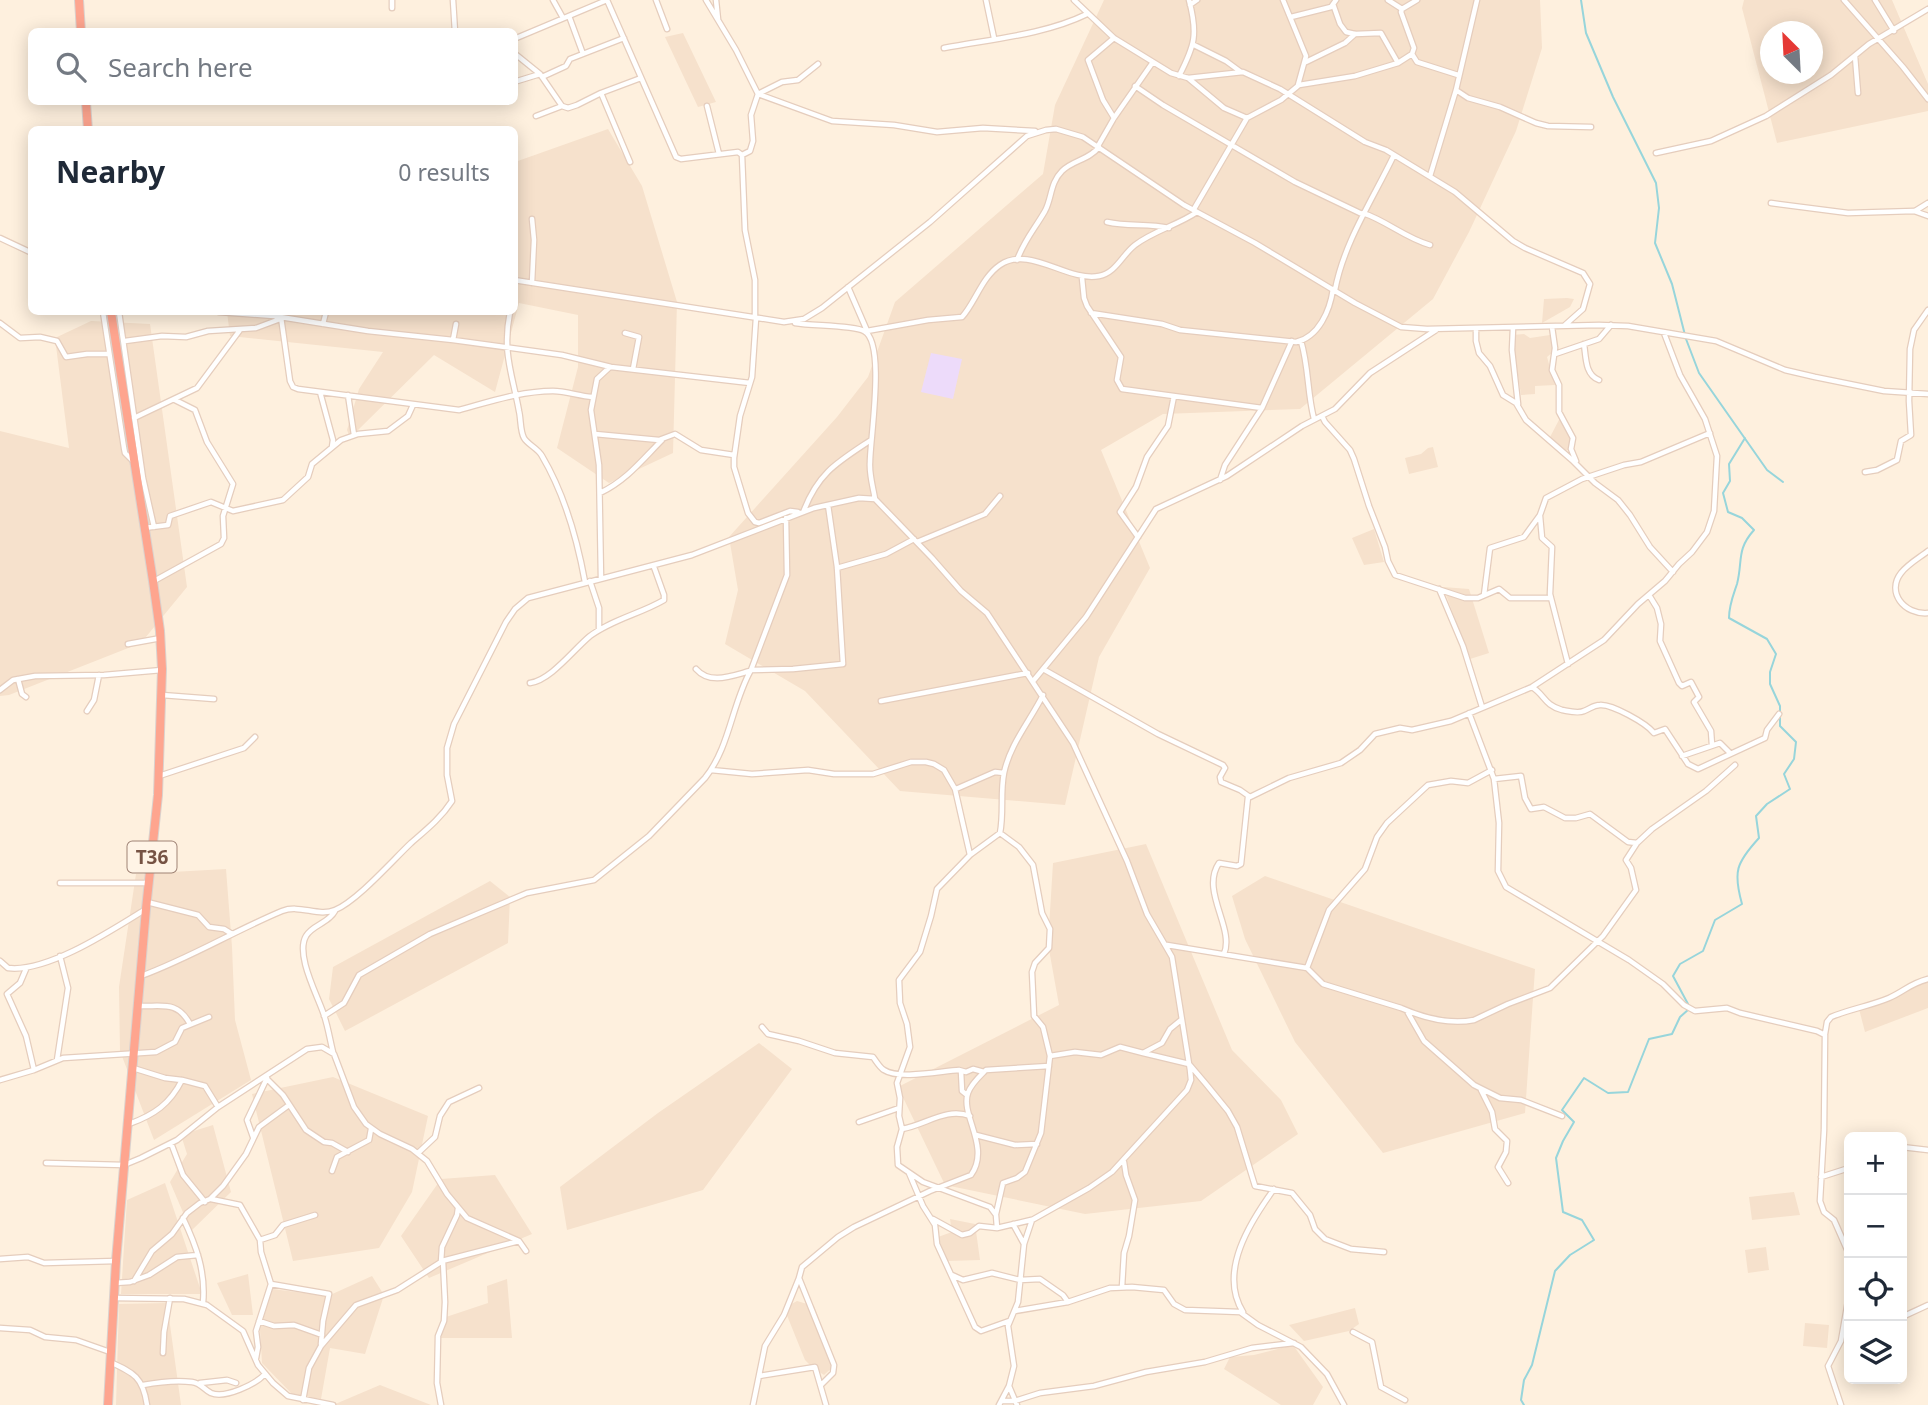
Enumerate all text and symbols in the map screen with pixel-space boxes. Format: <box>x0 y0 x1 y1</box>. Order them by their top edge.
north arrow <box>1760 21 1823 84</box>
search box <box>28 28 518 105</box>
icon: search <box>52 48 90 86</box>
text: Search here <box>108 49 253 85</box>
text: Nearby <box>56 151 165 192</box>
text: 0 results <box>398 156 490 188</box>
road number: T36 <box>128 842 176 872</box>
map controls <box>1844 1132 1907 1384</box>
button: + <box>1844 1132 1907 1195</box>
button: − <box>1844 1195 1907 1258</box>
button: locate <box>1844 1258 1907 1321</box>
button: layers <box>1844 1321 1907 1384</box>

